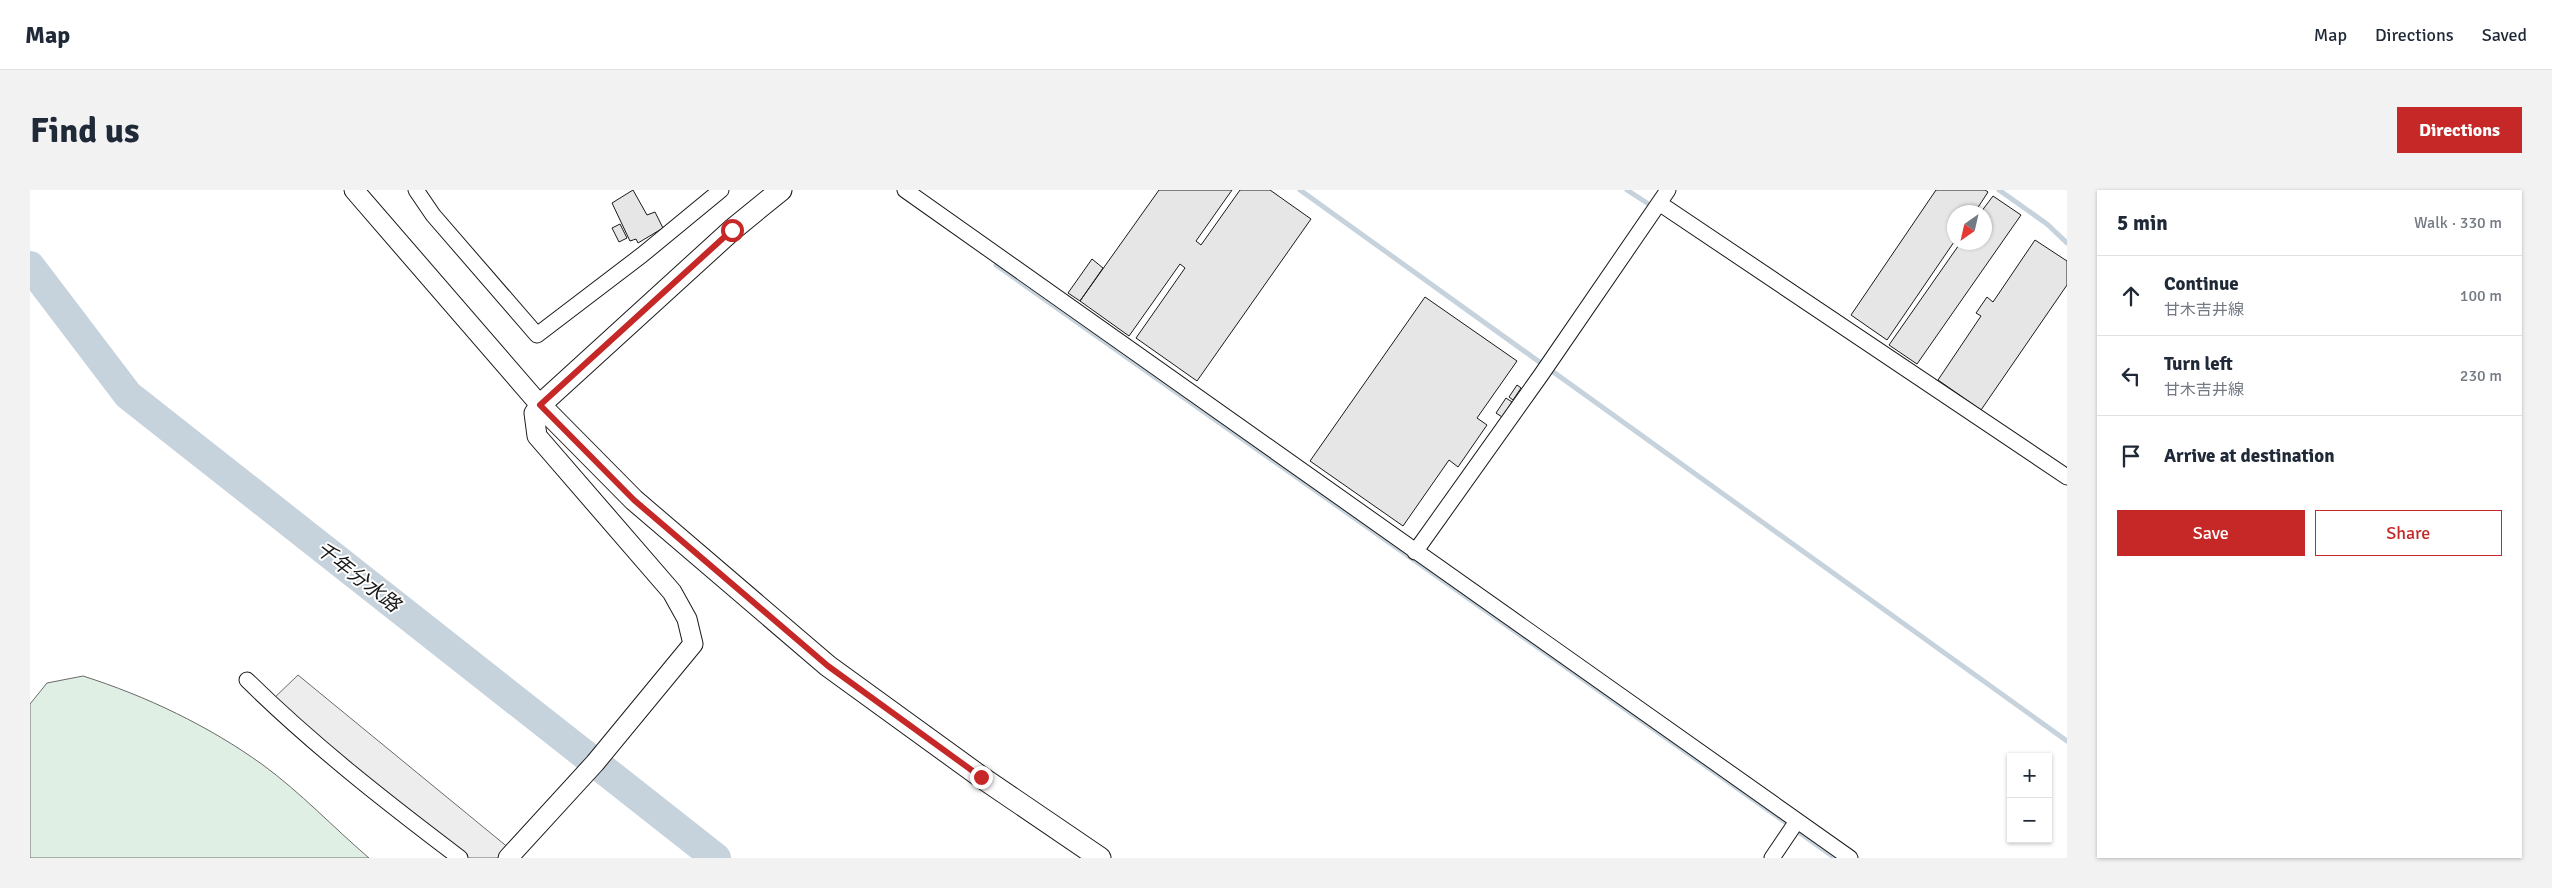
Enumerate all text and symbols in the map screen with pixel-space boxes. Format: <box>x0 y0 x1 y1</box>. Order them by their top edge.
text: Map <box>25 20 70 50</box>
text: Map <box>2314 24 2347 46</box>
text: Directions <box>2375 24 2454 46</box>
text: Saved <box>2482 24 2527 46</box>
button: Directions <box>2397 107 2522 153</box>
text: Find us <box>30 109 140 152</box>
north arrow <box>1947 205 1992 250</box>
text: 5 min <box>2117 210 2168 236</box>
text: Walk · 330 m <box>2414 213 2502 233</box>
route start <box>721 219 744 242</box>
text: Continue <box>2164 272 2239 296</box>
icon: ahead <box>2117 282 2145 310</box>
text: 100 m <box>2460 286 2502 306</box>
text: 甘木吉井線 <box>2164 300 2244 320</box>
text: Turn left <box>2164 352 2233 376</box>
icon: left <box>2117 362 2145 390</box>
text: 230 m <box>2460 366 2502 386</box>
text: 甘木吉井線 <box>2164 380 2244 400</box>
icon: arrive <box>2117 442 2145 470</box>
text: Arrive at destination <box>2164 444 2335 468</box>
button: Save <box>2117 510 2305 556</box>
button: Share <box>2315 510 2502 556</box>
water label: 千年分水路 <box>311 536 407 619</box>
map controls <box>2007 753 2052 843</box>
button: + <box>2007 753 2052 798</box>
route end <box>970 766 993 789</box>
button: − <box>2007 798 2052 843</box>

